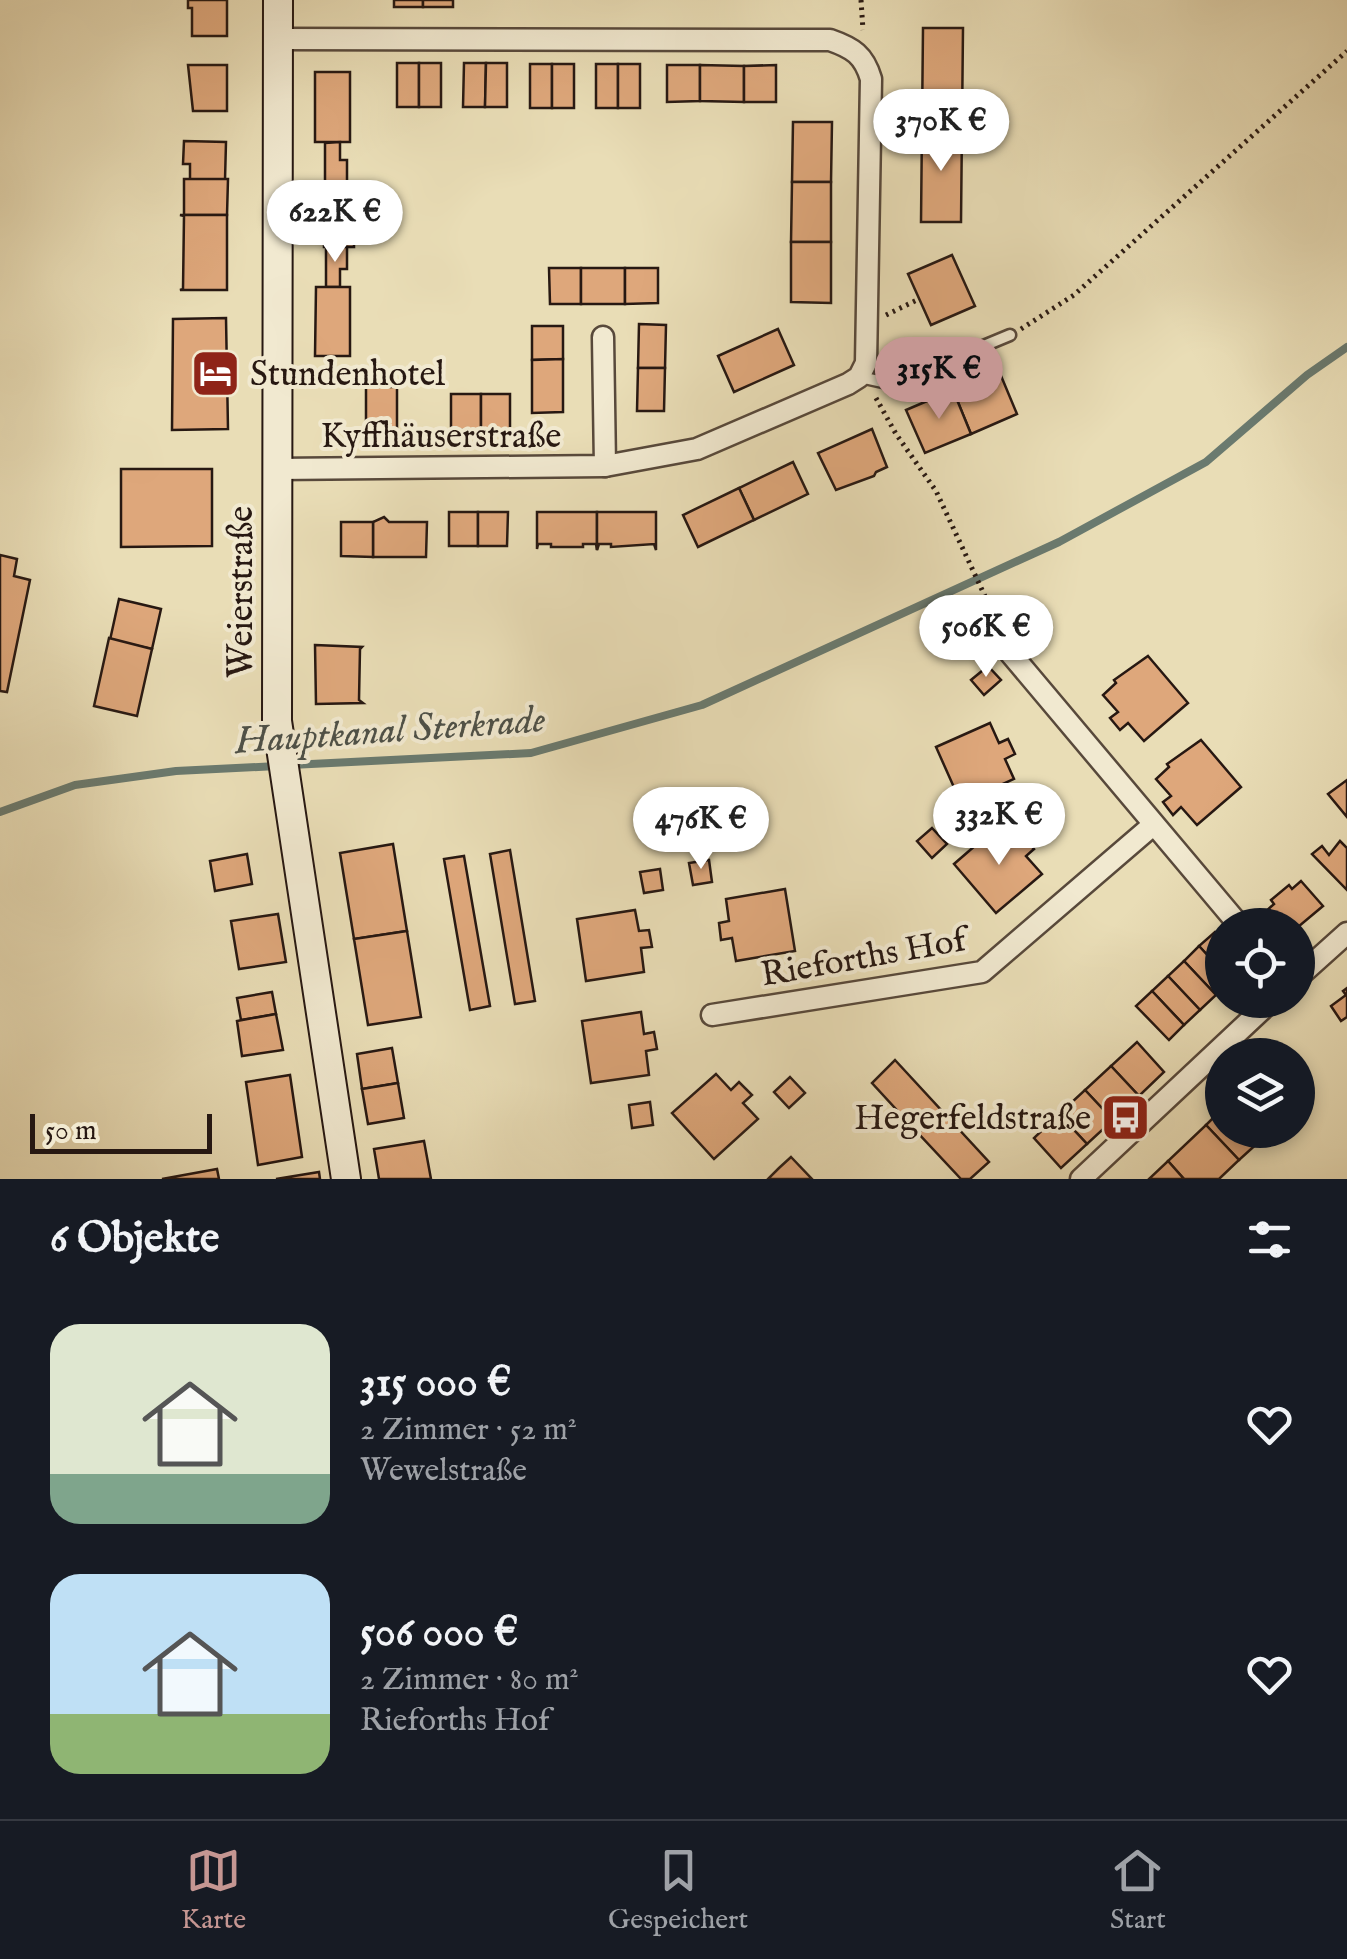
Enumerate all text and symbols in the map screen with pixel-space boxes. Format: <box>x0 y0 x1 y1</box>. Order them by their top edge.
pin: 370K € <box>860 89 1022 174</box>
text: 370K € <box>895 101 987 142</box>
pin: 622K € <box>254 180 416 265</box>
text: 622K € <box>289 192 381 233</box>
pin: 315K € <box>858 337 1020 422</box>
hotel icon: Stundenhotel <box>189 347 241 399</box>
text: 315K € <box>897 349 981 390</box>
place label: Stundenhotel <box>250 353 446 398</box>
street label: Kyffhäuserstraße <box>321 415 561 460</box>
street label: Weierstraße <box>220 506 265 678</box>
pin: 506K € <box>905 595 1067 680</box>
text: 506K € <box>941 607 1031 648</box>
water label: Hauptkanal Sterkrade <box>232 697 547 767</box>
pin: 332K € <box>918 783 1080 868</box>
pin: 476K € <box>620 787 782 872</box>
text: 332K € <box>955 795 1043 836</box>
text: 476K € <box>655 799 747 840</box>
map controls <box>1205 908 1315 1148</box>
button: locate <box>1205 908 1315 1018</box>
street label: Rieforths Hof <box>757 917 975 999</box>
button: layers <box>1205 1038 1315 1148</box>
bus stop icon: Hegerfeldstraße <box>1100 1091 1152 1143</box>
place label: Hegerfeldstraße <box>854 1097 1091 1142</box>
scale bar <box>30 1109 212 1154</box>
text: 50 m <box>45 1114 97 1149</box>
icon: filters <box>1242 1212 1297 1267</box>
text: 6 Objekte <box>50 1213 219 1266</box>
text: 315 000 € <box>360 1357 511 1410</box>
icon: home <box>130 1364 250 1484</box>
icon: heart <box>1242 1397 1297 1452</box>
text: 2 Zimmer · 52 m² <box>360 1410 577 1451</box>
text: Wewelstraße <box>360 1451 527 1492</box>
text: 506 000 € <box>360 1607 518 1660</box>
icon: home <box>130 1614 250 1734</box>
icon: heart <box>1242 1647 1297 1702</box>
text: 2 Zimmer · 80 m² <box>360 1660 579 1701</box>
text: Rieforths Hof <box>360 1701 550 1742</box>
tab: Karte <box>181 1843 246 1938</box>
tab: Gespeichert <box>608 1843 748 1938</box>
tab: Start <box>1110 1843 1166 1938</box>

